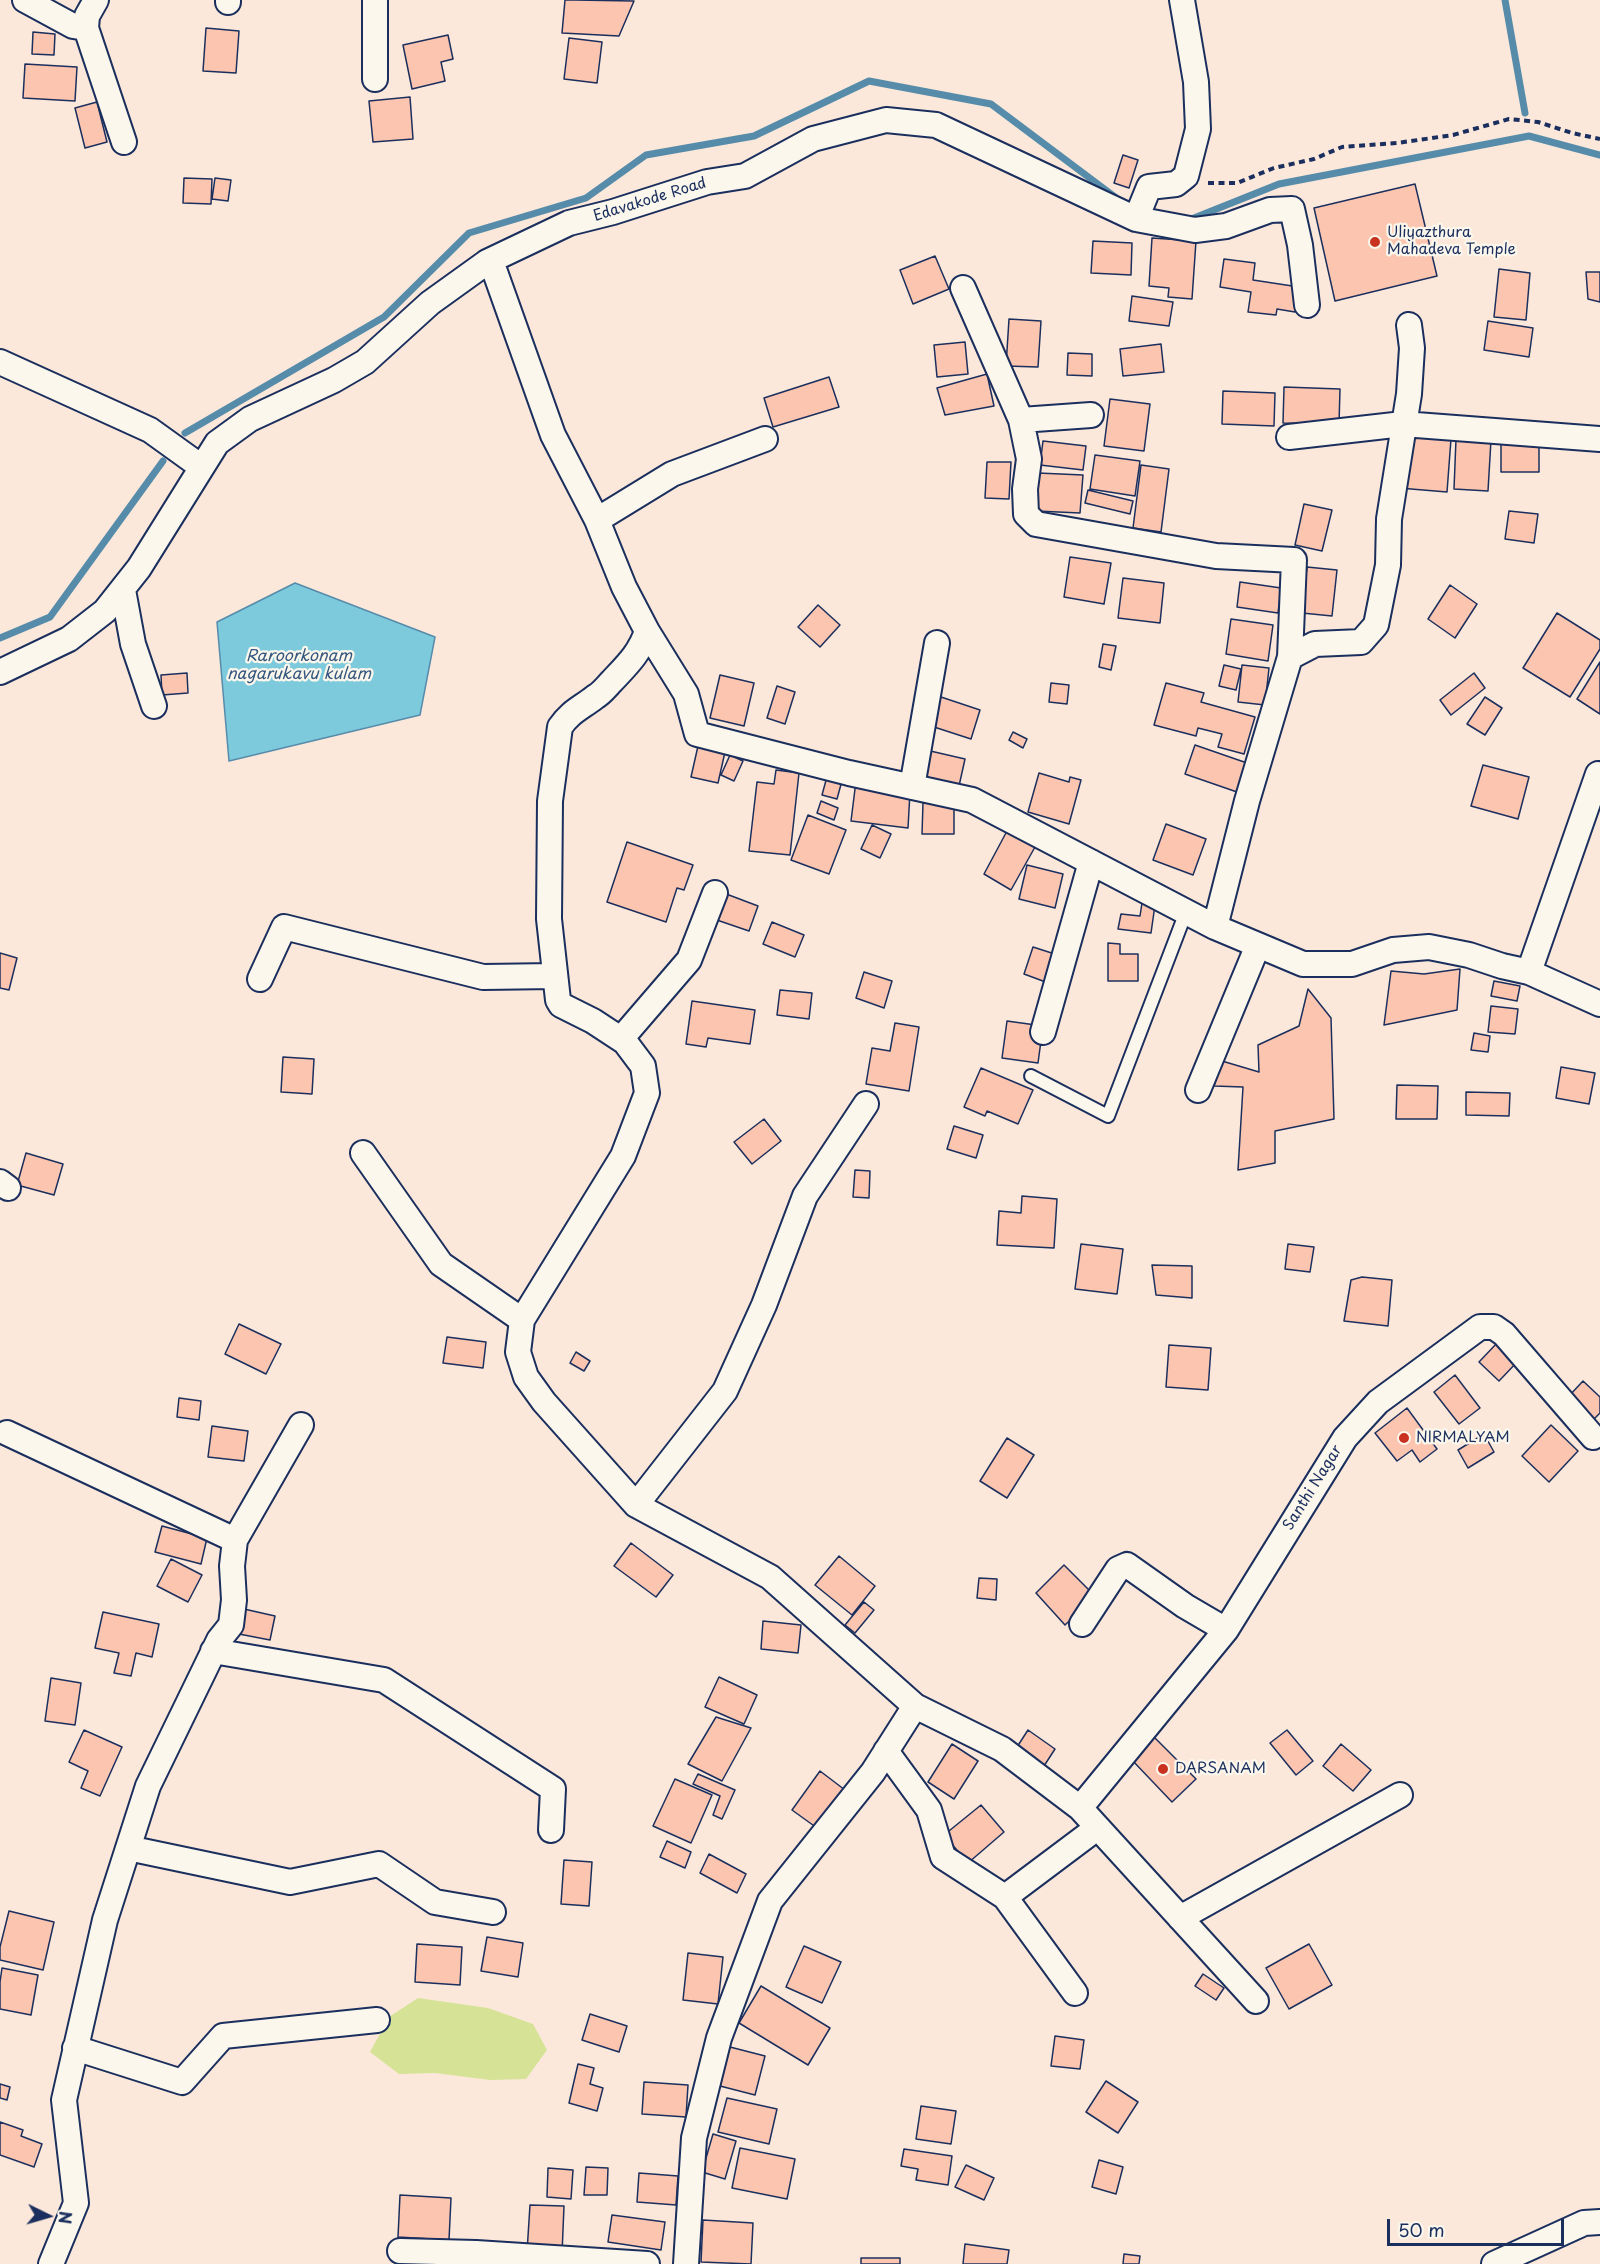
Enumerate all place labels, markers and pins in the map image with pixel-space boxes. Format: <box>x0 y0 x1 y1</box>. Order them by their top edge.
place label: Uliyazthura Mahadeva Temple <box>1387 224 1516 259</box>
marker: Uliyazthura Mahadeva Temple <box>1368 235 1382 249</box>
place label: NIRMALYAM <box>1416 1429 1510 1447</box>
marker: NIRMALYAM <box>1397 1431 1411 1445</box>
place label: DARSANAM <box>1175 1760 1266 1778</box>
marker: DARSANAM <box>1156 1762 1170 1776</box>

